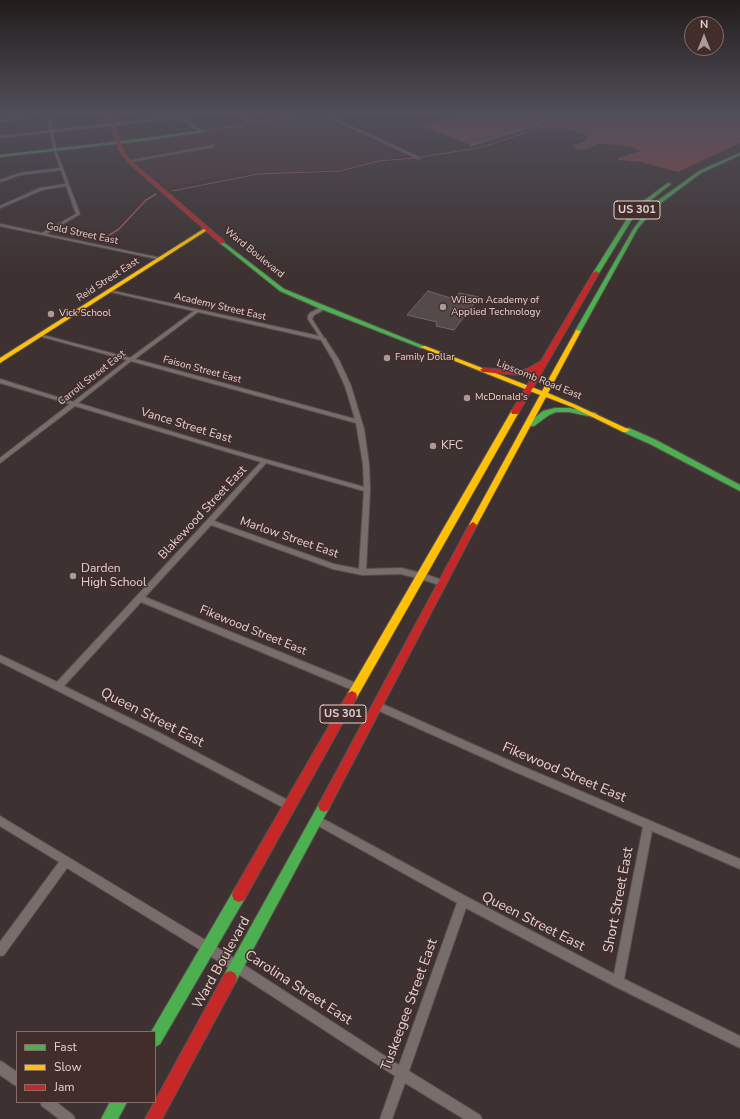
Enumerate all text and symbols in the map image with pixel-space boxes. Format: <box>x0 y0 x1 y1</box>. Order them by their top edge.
north arrow <box>684 16 724 56</box>
text: N <box>700 17 708 32</box>
road number: US 301 <box>614 201 660 219</box>
street label: Gold Street East <box>45 221 119 247</box>
street label: Ward Boulevard <box>222 225 286 281</box>
street label: Reid Street East <box>75 255 141 305</box>
street label: Academy Street East <box>173 291 267 323</box>
place label: Wilson Academy of Applied Technology <box>451 295 541 318</box>
marker: Wilson Academy of Applied Technology <box>438 302 448 312</box>
place label: Vick School <box>59 308 111 320</box>
marker: Vick School <box>46 309 56 319</box>
street label: Carroll Street East <box>56 348 128 408</box>
place label: Family Dollar <box>395 352 455 364</box>
marker: Family Dollar <box>382 353 392 363</box>
street label: Faison Street East <box>161 354 243 386</box>
street label: Lipscomb Road East <box>495 357 583 403</box>
place label: McDonald's <box>475 392 528 404</box>
marker: McDonald's <box>462 393 472 403</box>
street label: Vance Street East <box>139 405 233 447</box>
place label: KFC <box>441 439 463 453</box>
marker: KFC <box>428 441 438 451</box>
street label: Blakewood Street East <box>156 463 250 563</box>
street label: Marlow Street East <box>238 514 340 562</box>
place label: Darden High School <box>81 562 146 590</box>
marker: Darden High School <box>68 571 78 581</box>
street label: Fikewood Street East <box>197 603 309 659</box>
street label: Queen Street East <box>97 685 207 751</box>
road number: US 301 <box>320 705 366 723</box>
street label: Fikewood Street East <box>500 739 628 807</box>
street label: Short Street East <box>601 846 637 954</box>
street label: Queen Street East <box>478 889 588 955</box>
street label: Ward Boulevard <box>190 914 254 1012</box>
street label: Tuskeegee Street East <box>378 937 442 1073</box>
street label: Carolina Street East <box>241 947 355 1029</box>
legend <box>16 1031 156 1103</box>
text: Fast <box>54 1039 77 1055</box>
text: Slow <box>54 1059 82 1075</box>
text: Jam <box>54 1079 75 1095</box>

